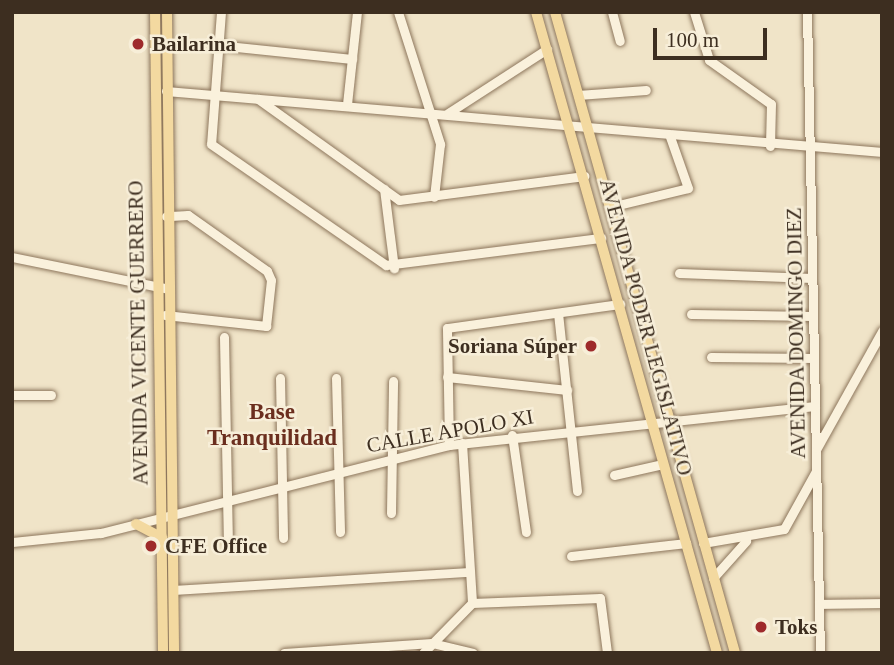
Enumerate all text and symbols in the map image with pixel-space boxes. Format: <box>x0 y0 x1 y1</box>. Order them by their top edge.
scale bar <box>656 14 770 58</box>
text: 100 m <box>666 28 719 52</box>
place label: Bailarina <box>152 31 236 57</box>
marker: Bailarina <box>130 36 146 52</box>
street label: AVENIDA PODER LEGISLATIVO <box>594 175 698 479</box>
street label: AVENIDA VICENTE GUERRERO <box>123 180 153 486</box>
street label: AVENIDA DOMINGO DIEZ <box>781 206 811 460</box>
place label: Soriana Súper <box>448 333 577 359</box>
marker: Soriana Súper <box>583 338 599 354</box>
district label: Base Tranquilidad <box>207 398 337 452</box>
street label: CALLE APOLO XI <box>364 404 536 458</box>
place label: CFE Office <box>165 533 267 559</box>
marker: CFE Office <box>143 538 159 554</box>
place label: Toks <box>775 614 817 640</box>
marker: Toks <box>753 619 769 635</box>

